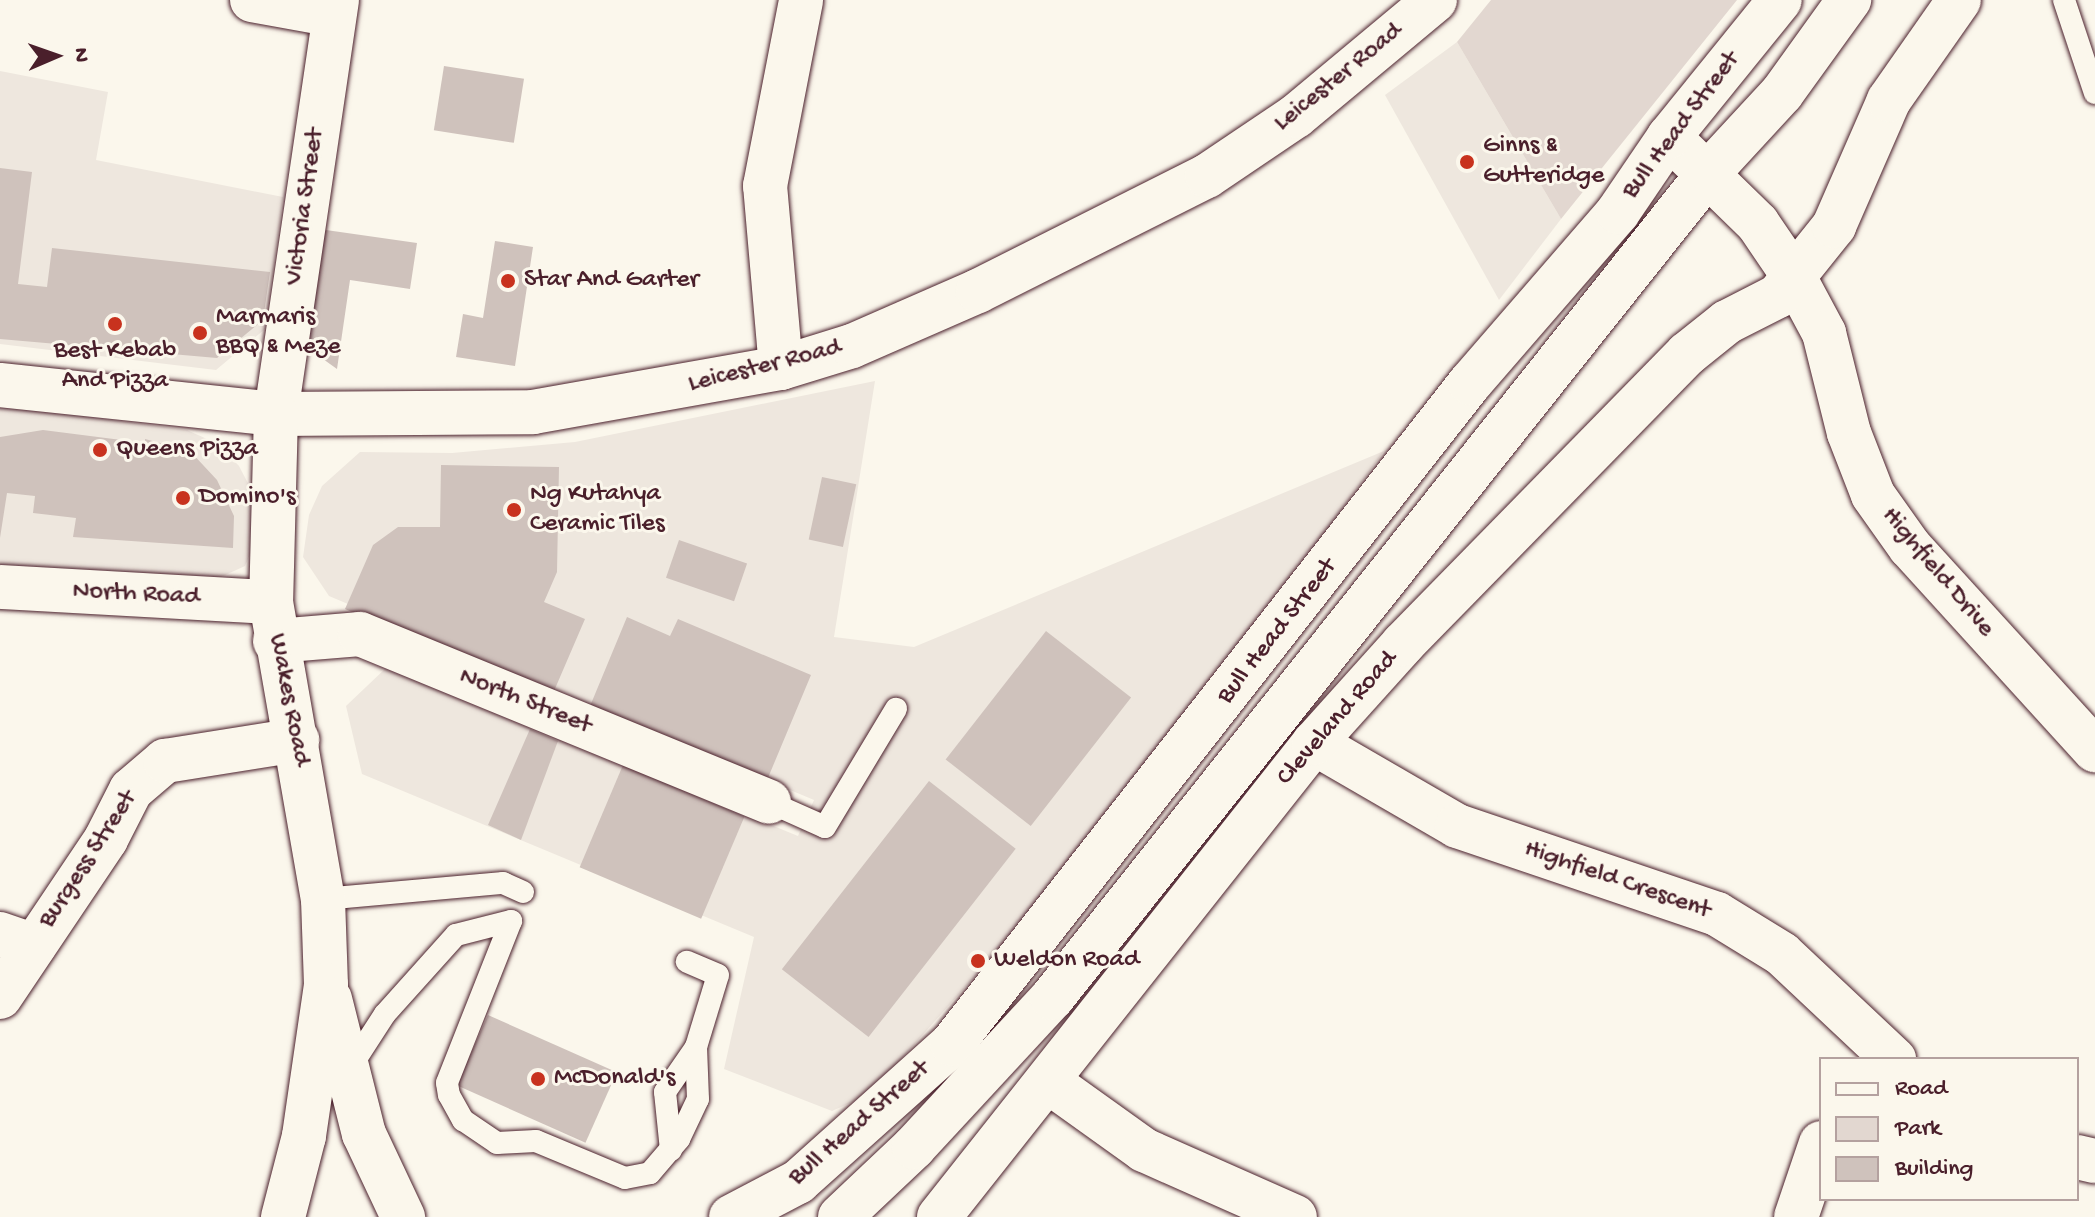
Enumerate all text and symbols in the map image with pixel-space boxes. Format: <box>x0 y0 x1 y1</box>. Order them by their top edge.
north arrow <box>16 16 96 96</box>
street label: Leicester Road <box>1268 17 1410 139</box>
street label: Bull Head Street <box>1616 46 1748 206</box>
text: N <box>67 48 93 63</box>
street label: Victoria Street <box>280 127 332 287</box>
place label: Ginns & Gutteridge <box>1483 131 1605 192</box>
marker: Ginns & Gutteridge <box>1458 153 1476 171</box>
place label: Star And Garter <box>524 265 699 297</box>
marker: Star And Garter <box>499 272 517 290</box>
place label: Marmaris BBQ & Meze <box>216 302 341 364</box>
marker: Best Kebab And Pizza <box>106 315 124 333</box>
marker: Marmaris BBQ & Meze <box>191 324 209 342</box>
street label: Leicester Road <box>685 333 845 401</box>
place label: Best Kebab And Pizza <box>54 336 176 398</box>
place label: Queens Pizza <box>116 434 258 466</box>
marker: Queens Pizza <box>91 441 109 459</box>
place label: Ng Kutahya Ceramic Tiles <box>530 479 665 540</box>
place label: Domino's <box>199 482 296 514</box>
marker: Domino's <box>174 489 192 507</box>
marker: Ng Kutahya Ceramic Tiles <box>505 501 523 519</box>
street label: Highfield Drive <box>1874 502 2000 644</box>
street label: Bull Head Street <box>1211 553 1345 711</box>
street label: North Road <box>72 576 200 614</box>
street label: Wakes Road <box>260 631 316 769</box>
street label: Cleveland Road <box>1271 645 1405 793</box>
street label: North Street <box>454 661 596 743</box>
street label: Burgess Street <box>33 785 145 935</box>
street label: Highfield Crescent <box>1520 835 1714 927</box>
place label: Weldon Road <box>994 945 1139 977</box>
marker: Weldon Road <box>969 952 987 970</box>
street label: Bull Head Street <box>783 1054 937 1194</box>
legend <box>1819 1057 2079 1201</box>
place label: McDonald's <box>554 1063 675 1095</box>
marker: McDonald's <box>529 1070 547 1088</box>
text: Road <box>1895 1075 1947 1104</box>
text: Park <box>1895 1115 1941 1144</box>
text: Building <box>1895 1155 1973 1184</box>

